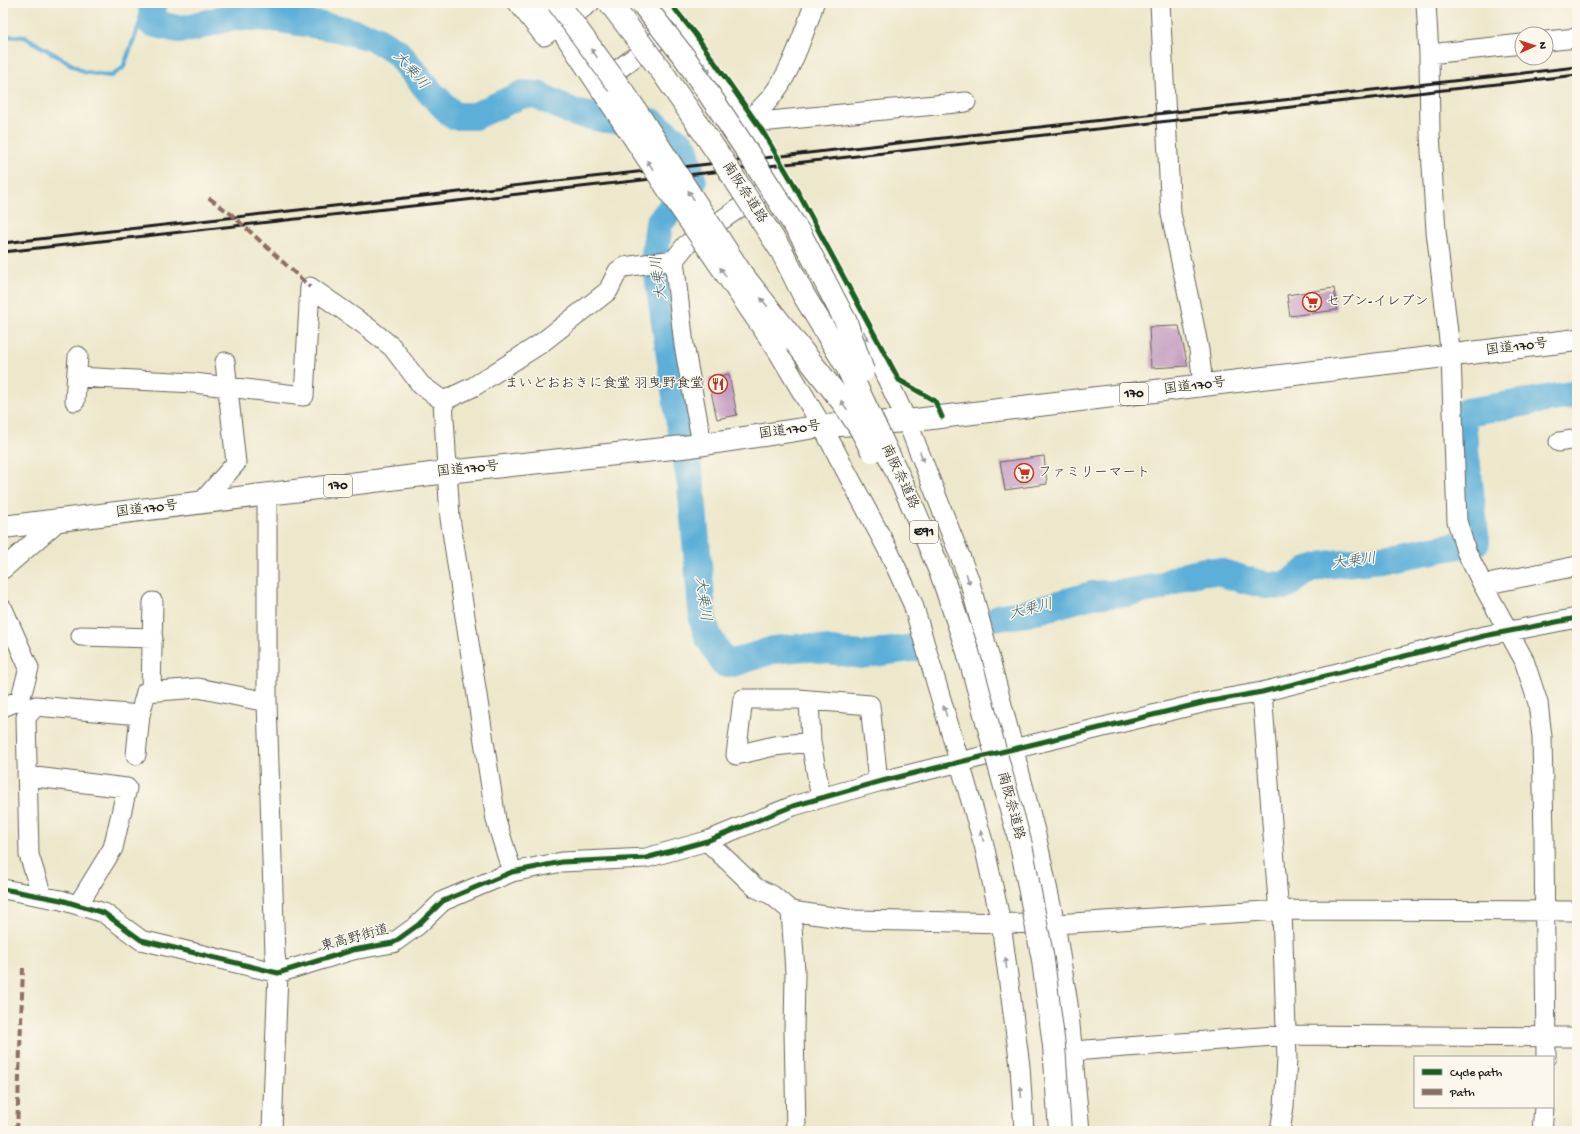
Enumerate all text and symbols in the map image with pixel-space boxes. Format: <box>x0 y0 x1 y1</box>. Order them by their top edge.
north arrow <box>1514 26 1554 66</box>
text: N <box>1536 42 1548 49</box>
water label: 大乗川 <box>388 47 432 94</box>
one-way arrow <box>590 47 598 58</box>
one-way arrow <box>703 63 711 73</box>
one-way arrow <box>646 159 654 170</box>
street label: 南阪奈道路 <box>718 159 770 227</box>
one-way arrow <box>687 190 695 200</box>
water label: 大乗川 <box>647 255 672 302</box>
one-way arrow <box>719 267 727 277</box>
supermarket icon: セブン-イレブン <box>1301 291 1323 313</box>
place label: セブン-イレブン <box>1326 294 1428 311</box>
one-way arrow <box>760 297 768 308</box>
one-way arrow <box>863 330 869 342</box>
street label: 国道170号 <box>1485 336 1549 360</box>
restaurant icon: まいどおおきに食堂 羽曳野食堂 <box>707 373 729 395</box>
street label: 国道170号 <box>1163 375 1227 399</box>
place label: まいどおおきに食堂 羽曳野食堂 <box>504 376 704 393</box>
road number: 170 <box>1120 383 1148 405</box>
one-way arrow <box>840 400 848 410</box>
street label: 国道170号 <box>758 418 822 444</box>
street label: 南阪奈道路 <box>877 442 921 512</box>
one-way arrow <box>919 452 925 464</box>
street label: 国道170号 <box>436 458 500 482</box>
supermarket icon: ファミリーマート <box>1013 462 1035 484</box>
place label: ファミリーマート <box>1038 465 1150 482</box>
road number: 170 <box>324 475 352 497</box>
street label: 国道170号 <box>115 498 179 522</box>
road number: E91 <box>910 521 938 543</box>
water label: 大乗川 <box>1330 549 1377 574</box>
one-way arrow <box>966 573 972 585</box>
water label: 大乗川 <box>690 575 715 622</box>
water label: 大乗川 <box>1007 595 1055 624</box>
one-way arrow <box>942 705 948 717</box>
street label: 南阪奈道路 <box>993 770 1027 842</box>
one-way arrow <box>978 829 984 842</box>
street label: 東高野街道 <box>319 922 391 956</box>
one-way arrow <box>1003 957 1009 969</box>
legend <box>1414 1056 1554 1108</box>
text: Cycle path <box>1450 1067 1503 1081</box>
one-way arrow <box>1018 1086 1025 1098</box>
text: Path <box>1449 1087 1475 1101</box>

